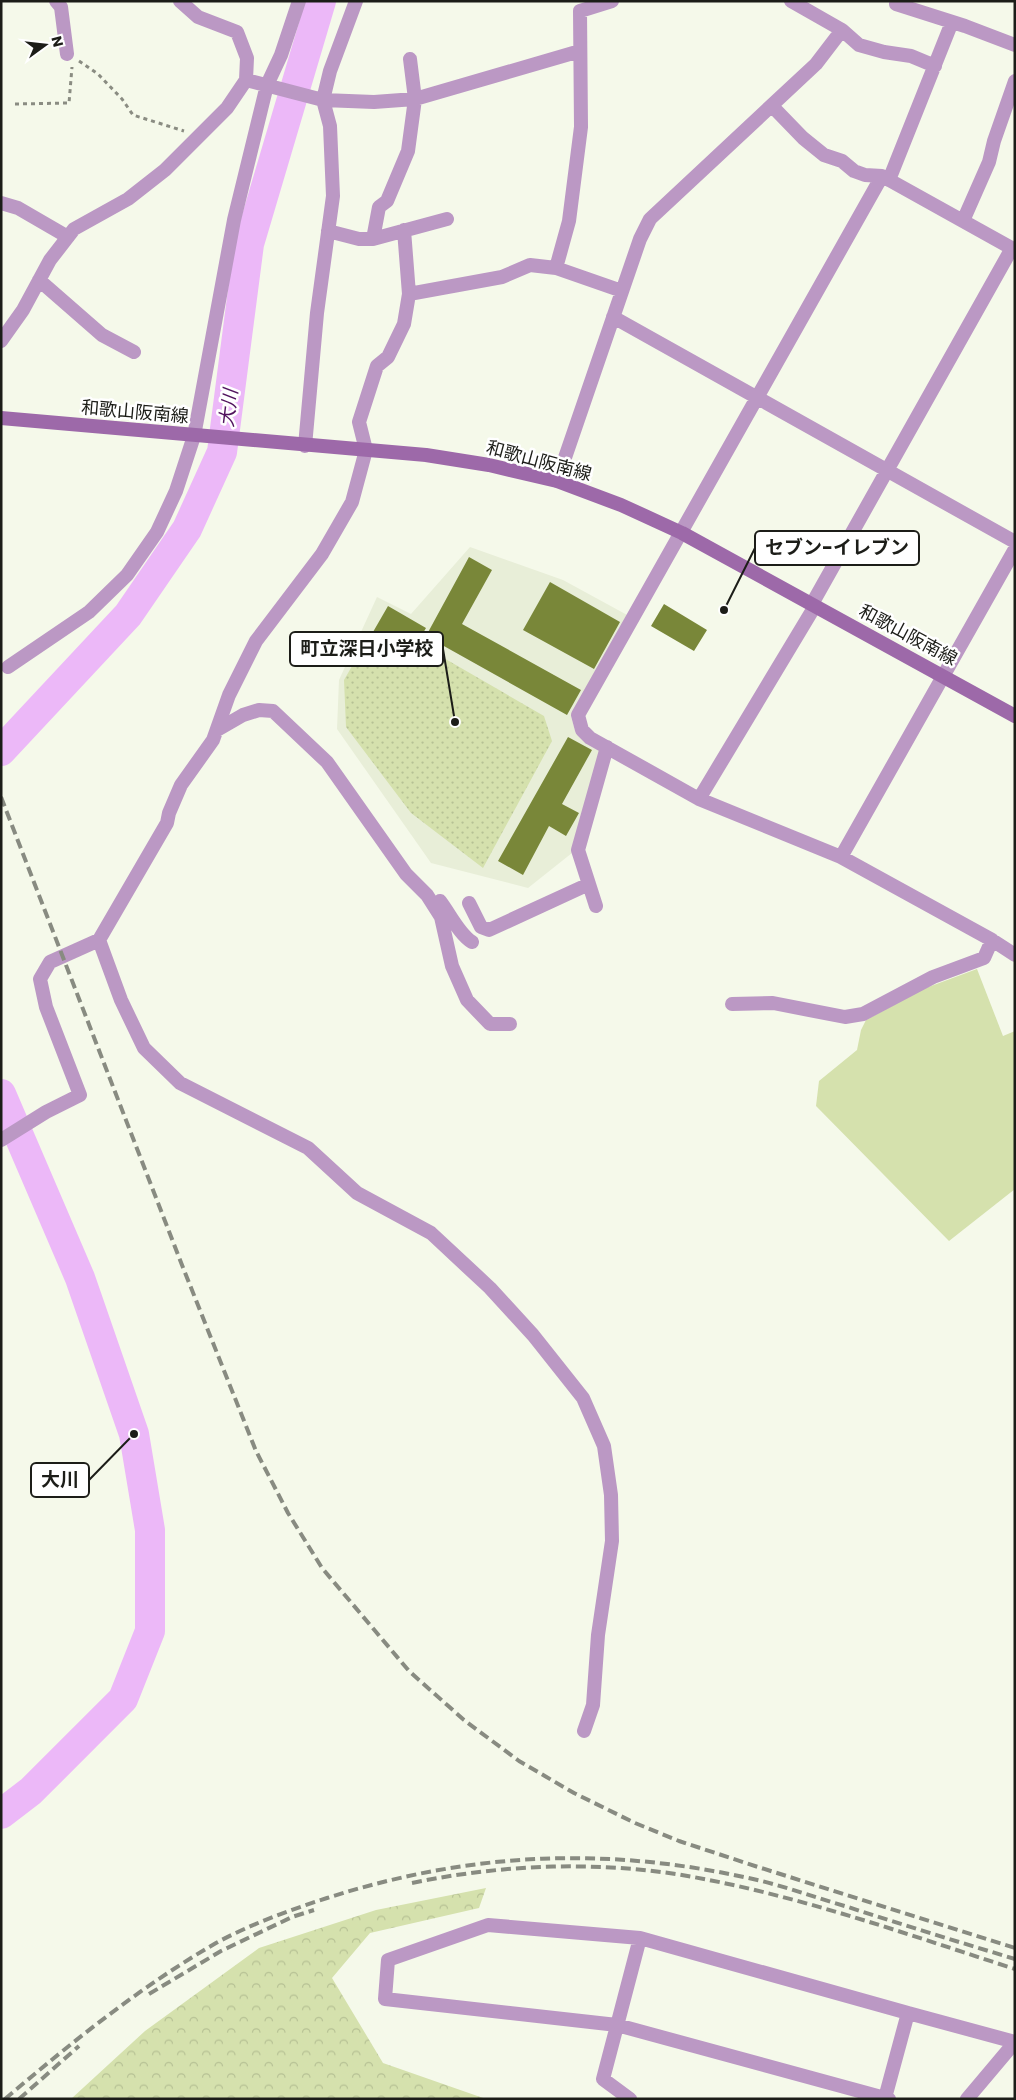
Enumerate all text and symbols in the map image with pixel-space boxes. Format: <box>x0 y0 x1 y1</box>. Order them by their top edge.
north arrow <box>20 20 70 70</box>
text: N <box>47 34 69 49</box>
water label: 大川 <box>213 386 244 429</box>
street label: 和歌山阪南線 <box>80 394 190 429</box>
street label: 和歌山阪南線 <box>484 434 595 487</box>
callout: セブン-イレブン <box>755 531 919 565</box>
text: セブン-イレブン <box>765 534 909 561</box>
street label: 和歌山阪南線 <box>855 598 962 671</box>
callout: 町立深日小学校 <box>290 632 443 666</box>
text: 町立深日小学校 <box>300 635 434 662</box>
callout: 大川 <box>31 1463 89 1497</box>
text: 大川 <box>41 1466 79 1493</box>

